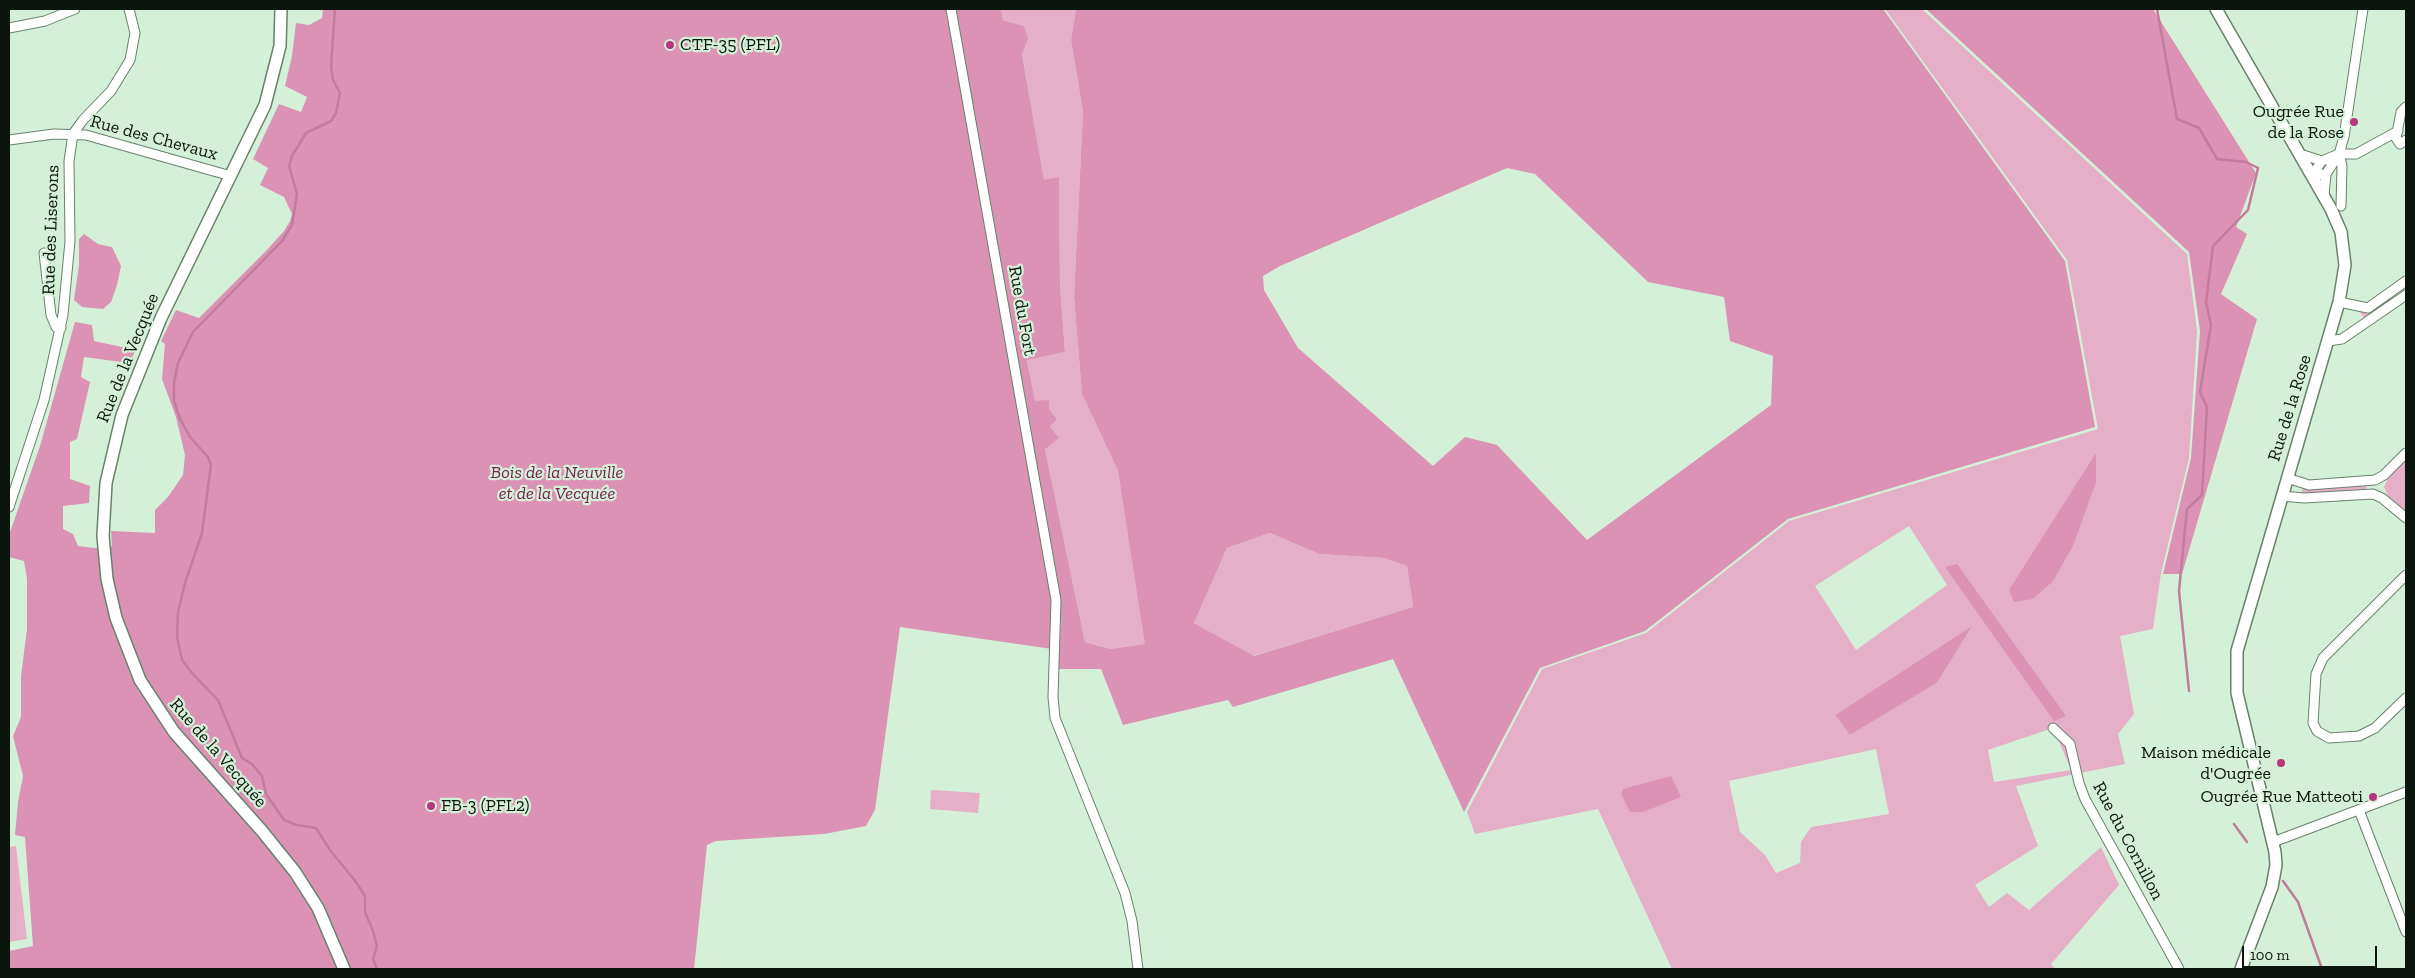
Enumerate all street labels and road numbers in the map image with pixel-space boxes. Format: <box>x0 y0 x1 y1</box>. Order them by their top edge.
street label: Rue des Chevaux <box>88 111 220 165</box>
street label: Rue des Liserons <box>38 165 64 295</box>
street label: Rue du Fort <box>1003 264 1041 358</box>
street label: Rue de la Vecquée <box>92 290 164 426</box>
street label: Rue de la Rose <box>2264 352 2316 464</box>
street label: Rue de la Vecquée <box>165 694 271 812</box>
street label: Rue du Cornillon <box>2088 778 2168 904</box>

